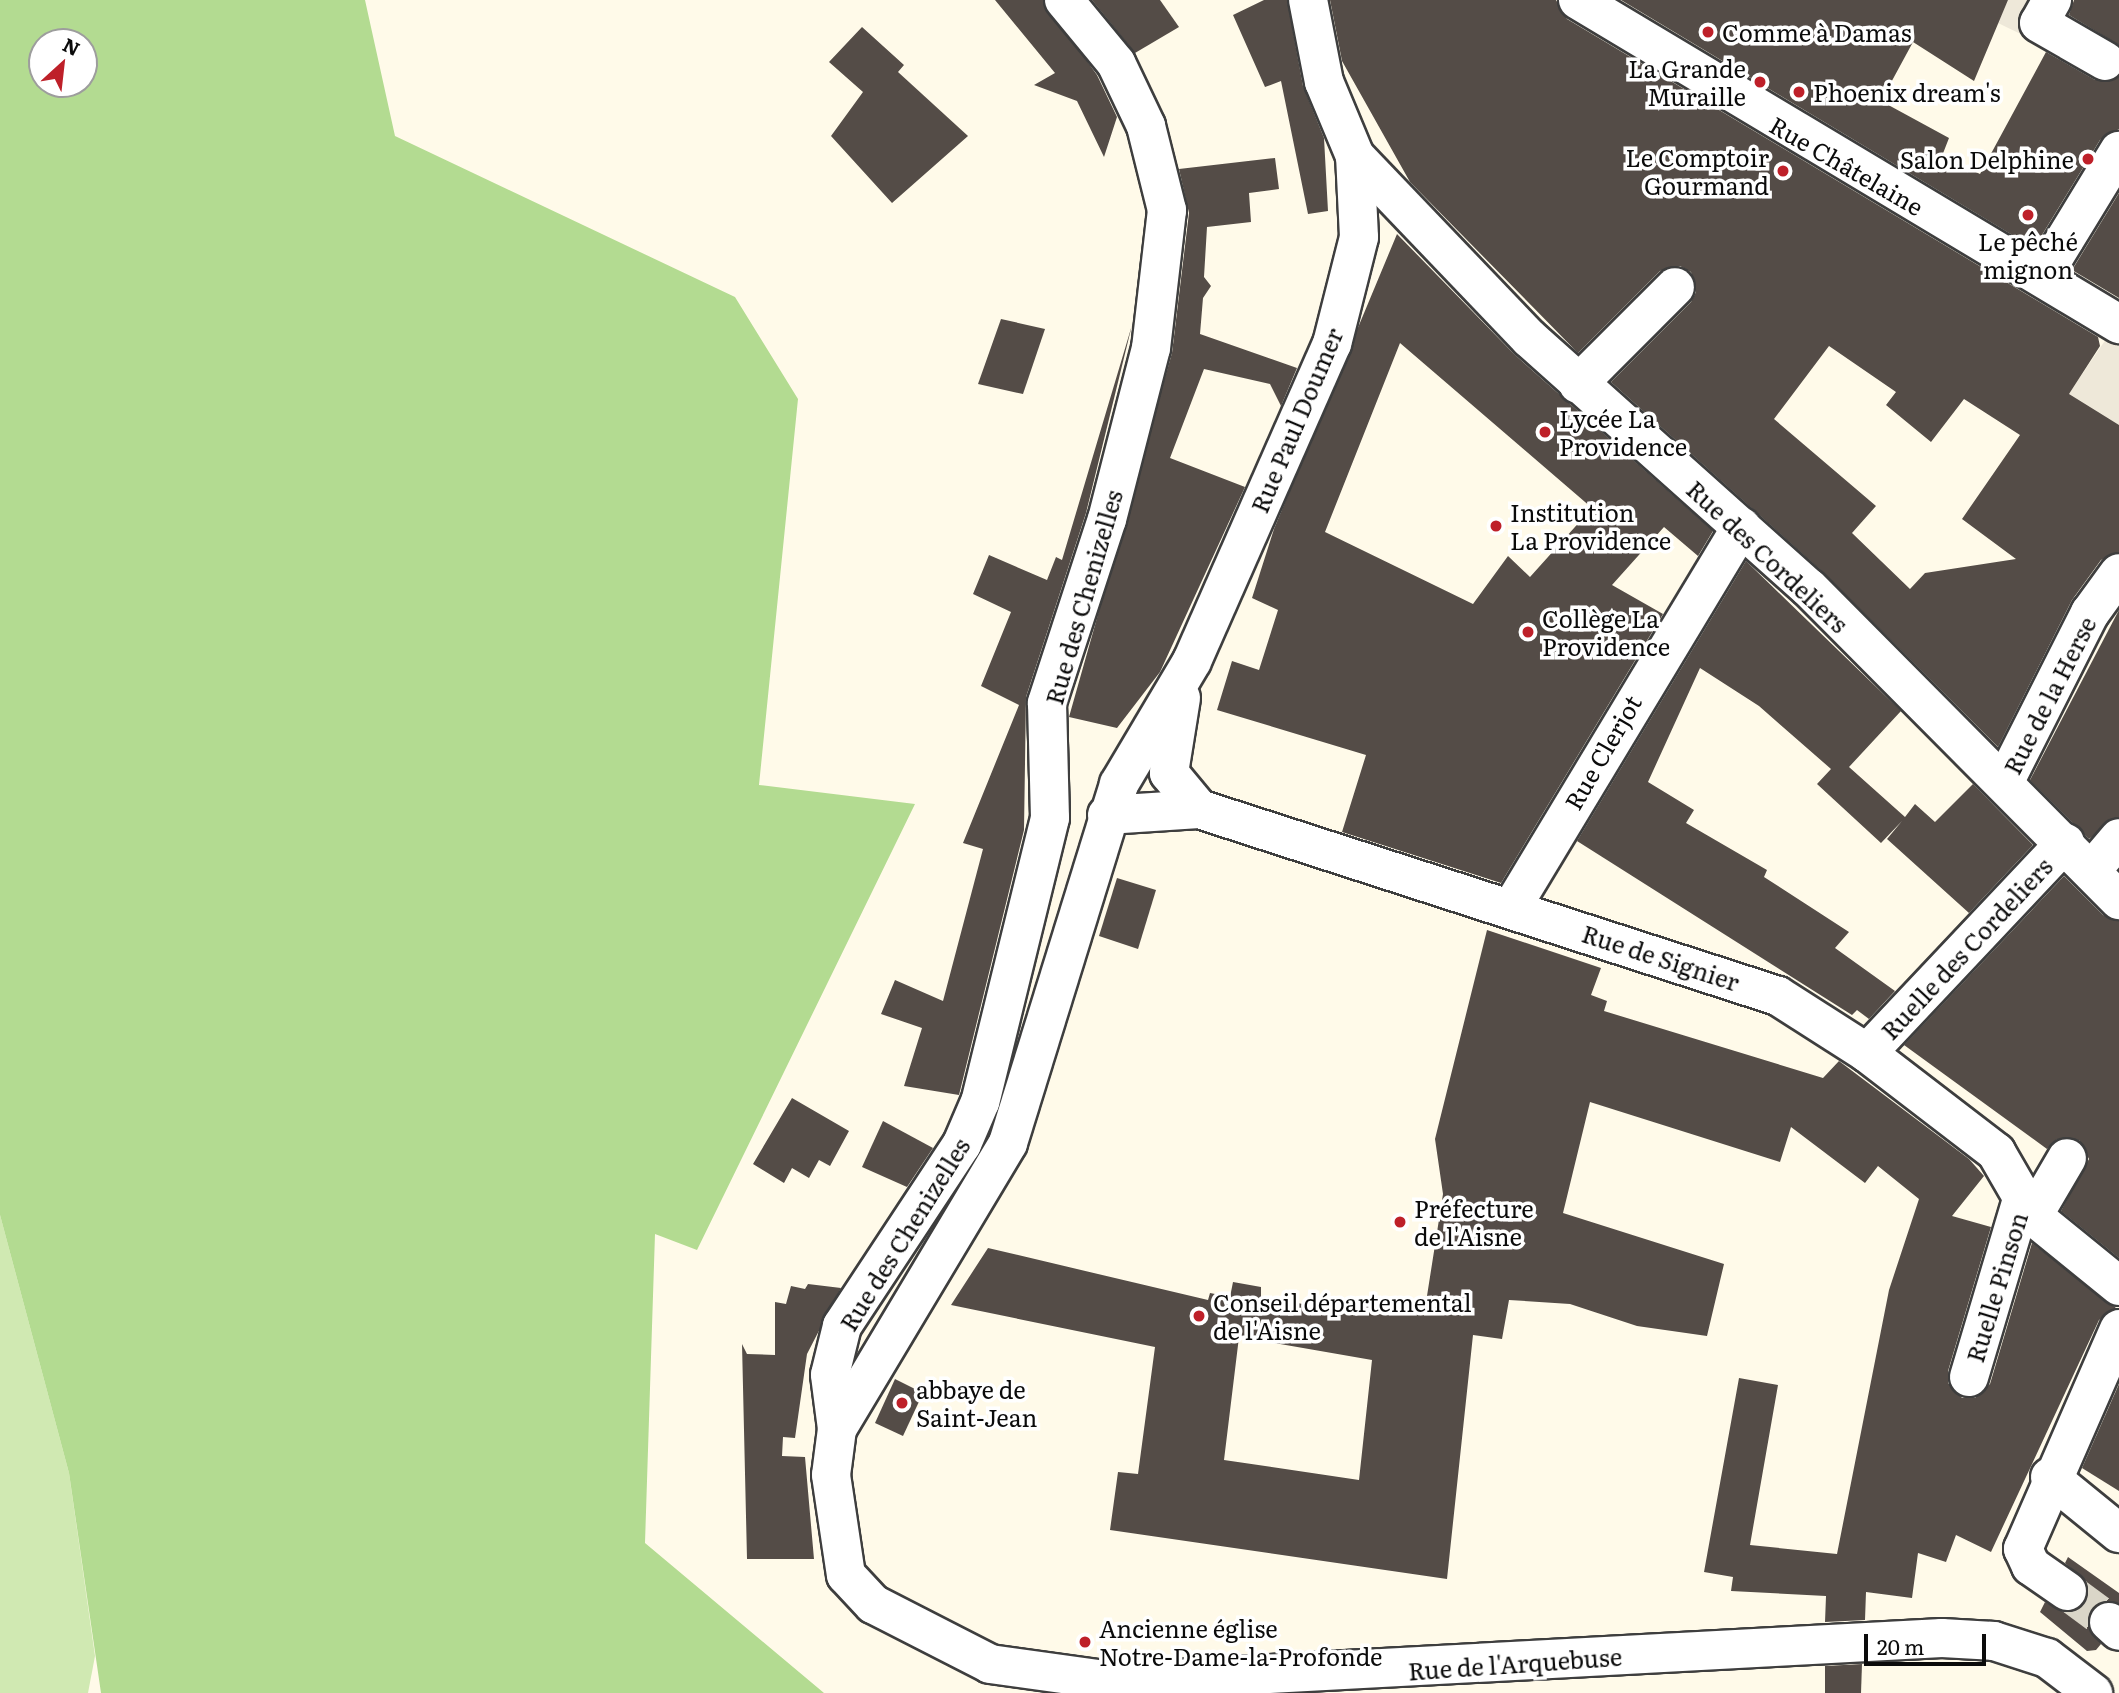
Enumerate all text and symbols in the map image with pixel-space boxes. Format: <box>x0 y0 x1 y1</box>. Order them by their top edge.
place label: Comme à Damas <box>1722 18 1912 46</box>
marker: Comme à Damas <box>1700 24 1716 40</box>
north arrow <box>28 28 98 98</box>
text: N <box>58 30 85 62</box>
place label: La Grande Muraille <box>1628 54 1746 110</box>
marker: La Grande Muraille <box>1752 74 1768 90</box>
place label: Phoenix dream's <box>1813 78 2001 106</box>
marker: Phoenix dream's <box>1791 84 1807 100</box>
street label: Rue Châtelaine <box>1765 109 1929 221</box>
place label: Le Comptoir Gourmand <box>1625 143 1769 199</box>
place label: Salon Delphine <box>1900 145 2074 173</box>
marker: Salon Delphine <box>2080 151 2096 167</box>
marker: Le Comptoir Gourmand <box>1775 163 1791 179</box>
marker: Le pêché mignon <box>2020 207 2036 223</box>
place label: Le pêché mignon <box>1978 227 2078 283</box>
street label: Rue Paul Doumer <box>1244 323 1348 517</box>
place label: Lycée La Providence <box>1559 404 1687 460</box>
marker: Lycée La Providence <box>1537 424 1553 440</box>
street label: Rue des Cordeliers <box>1682 474 1854 638</box>
street label: Rue des Chenizelles <box>1039 486 1127 708</box>
place label: Institution La Providence <box>1510 498 1671 554</box>
marker: Institution La Providence <box>1488 518 1504 534</box>
place label: Collège La Providence <box>1542 604 1670 660</box>
street label: Rue de la Herse <box>1997 611 2101 779</box>
marker: Collège La Providence <box>1520 624 1536 640</box>
street label: Rue Clerjot <box>1558 690 1646 814</box>
street label: Ruelle des Cordeliers <box>1874 851 2058 1045</box>
street label: Rue de Signier <box>1579 918 1743 996</box>
street label: Rue des Chenizelles <box>833 1132 975 1336</box>
place label: Préfecture de l'Aisne <box>1414 1194 1534 1250</box>
street label: Ruelle Pinson <box>1960 1208 2032 1366</box>
marker: Préfecture de l'Aisne <box>1392 1214 1408 1230</box>
place label: Conseil départemental de l'Aisne <box>1213 1288 1472 1344</box>
marker: Conseil départemental de l'Aisne <box>1191 1308 1207 1324</box>
place label: abbaye de Saint-Jean <box>916 1375 1037 1431</box>
marker: abbaye de Saint-Jean <box>894 1395 910 1411</box>
place label: Ancienne église Notre-Dame-la-Profonde <box>1099 1614 1383 1670</box>
scale bar <box>1867 1620 1990 1664</box>
text: 20 m <box>1877 1630 1924 1661</box>
marker: Ancienne église Notre-Dame-la-Profonde <box>1077 1634 1093 1650</box>
street label: Rue de l'Arquebuse <box>1407 1641 1623 1685</box>

